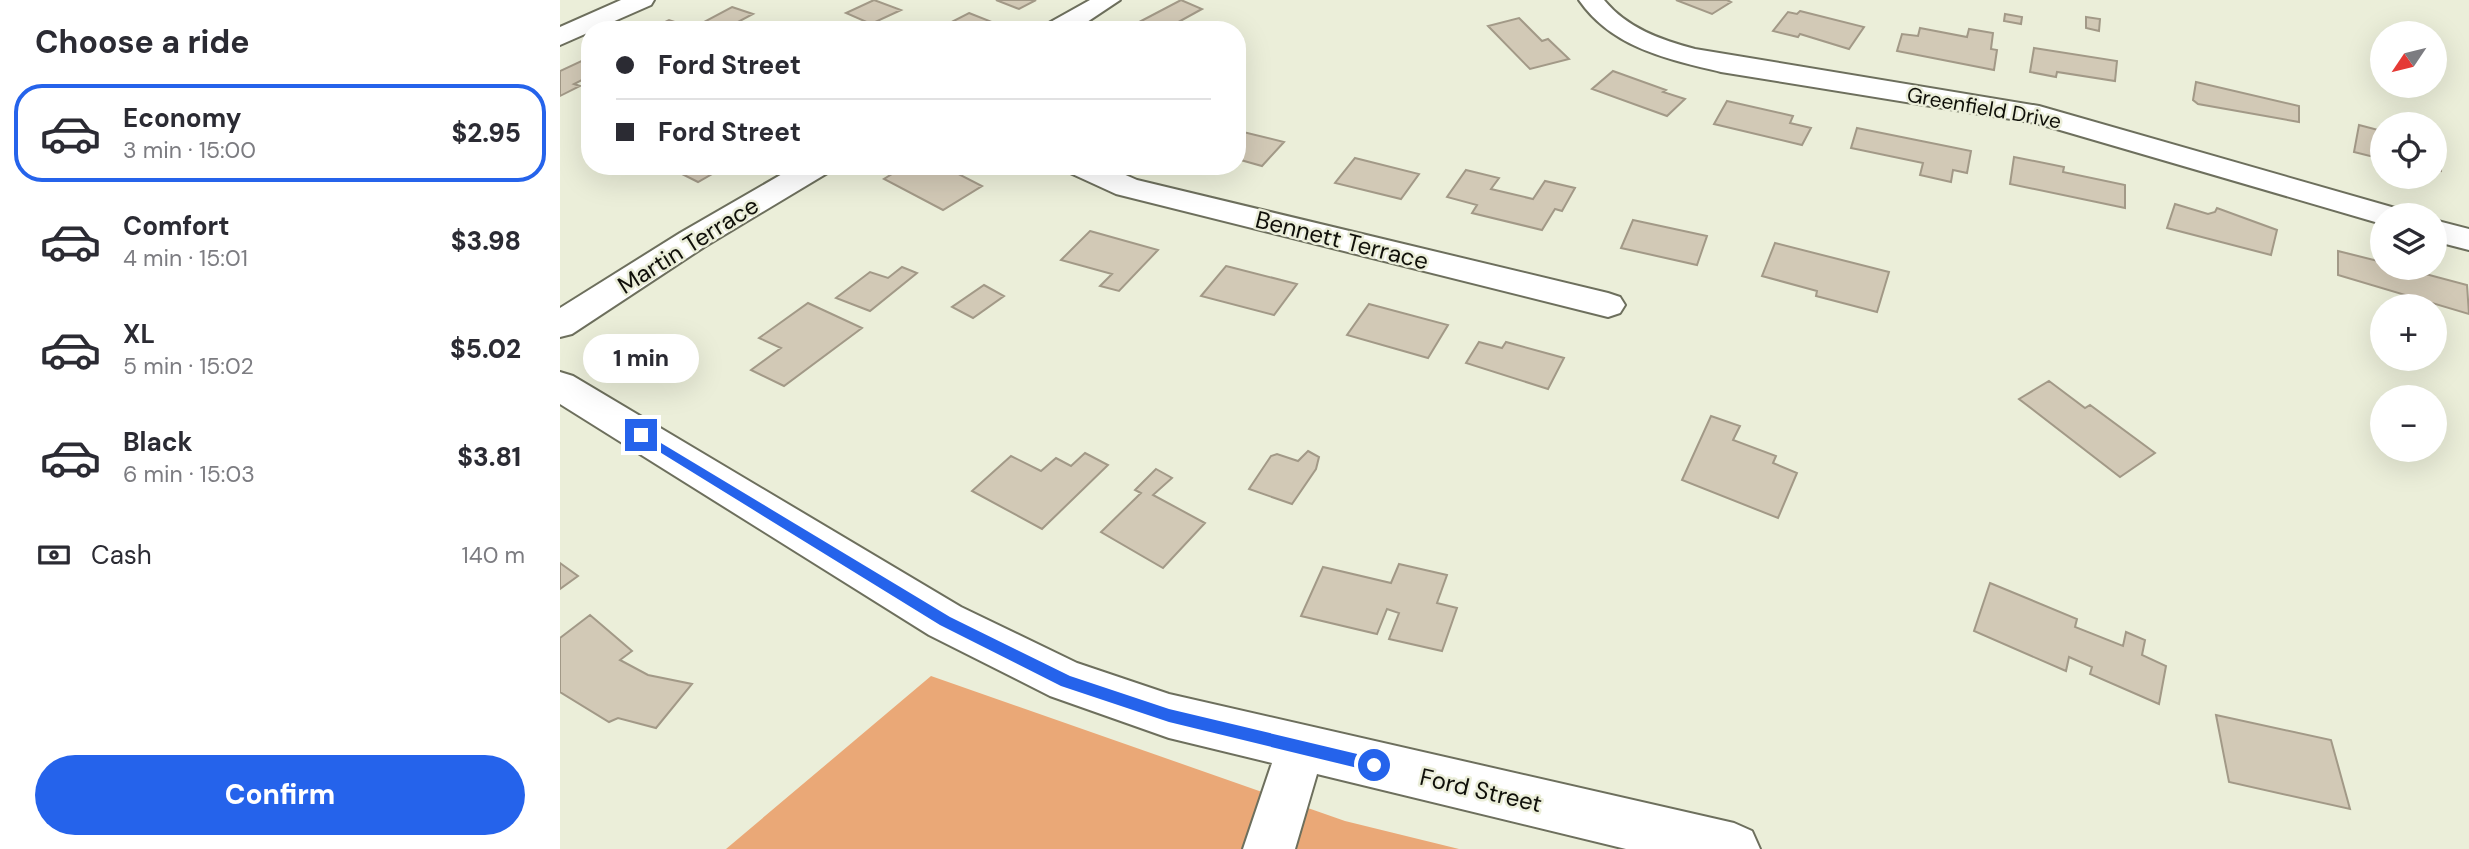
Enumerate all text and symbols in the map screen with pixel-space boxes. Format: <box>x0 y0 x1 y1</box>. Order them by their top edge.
text: Choose a ride <box>35 21 250 63</box>
north arrow <box>2370 21 2446 98</box>
map controls <box>2370 21 2447 462</box>
text: Ford Street <box>658 48 801 82</box>
street label: Greenfield Drive <box>1905 81 2063 135</box>
text: Economy <box>123 101 241 135</box>
icon: car <box>39 102 102 165</box>
button: locate <box>2370 112 2447 189</box>
text: Ford Street <box>658 115 801 149</box>
text: $2.95 <box>452 116 521 150</box>
text: 3 min · 15:00 <box>123 135 256 165</box>
street label: Martin Terrace <box>612 189 764 301</box>
button: layers <box>2370 203 2447 280</box>
street label: Bennett Terrace <box>1252 204 1432 276</box>
text: Comfort <box>123 209 229 243</box>
icon: car <box>39 210 102 273</box>
text: $3.98 <box>451 224 521 258</box>
text: 4 min · 15:01 <box>123 243 248 273</box>
button: + <box>2370 294 2447 371</box>
text: XL <box>123 317 155 351</box>
icon: car <box>39 318 102 381</box>
text: $5.02 <box>450 332 521 366</box>
callout: 1 min <box>583 334 699 382</box>
text: 1 min <box>613 343 669 373</box>
text: 5 min · 15:02 <box>123 351 254 381</box>
button: − <box>2370 385 2447 462</box>
route end <box>625 419 657 451</box>
text: Black <box>123 425 193 459</box>
icon: car <box>39 426 102 489</box>
text: $3.81 <box>457 440 521 474</box>
text: 6 min · 15:03 <box>123 459 255 489</box>
icon: cash <box>35 536 73 574</box>
text: Cash <box>91 538 152 572</box>
text: 140 m <box>462 540 525 570</box>
route start <box>1358 749 1390 781</box>
button: Confirm <box>35 755 525 835</box>
street label: Ford Street <box>1417 761 1545 819</box>

